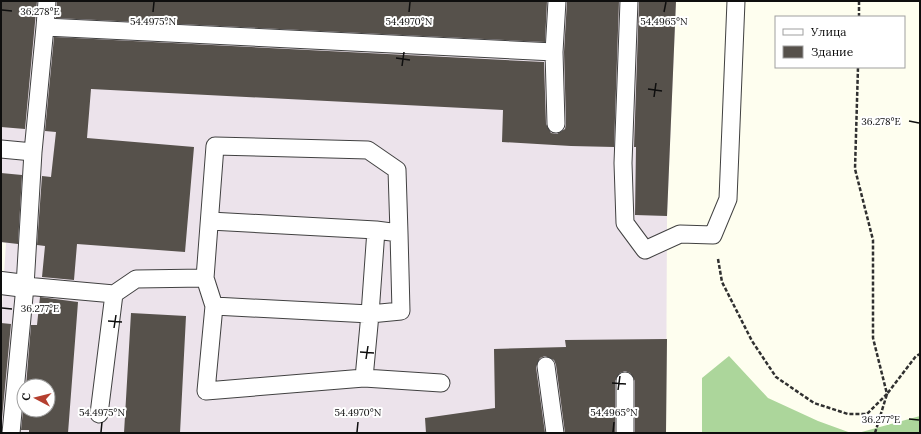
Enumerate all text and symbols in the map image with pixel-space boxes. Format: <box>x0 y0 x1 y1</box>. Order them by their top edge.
text: 36.278°E <box>20 5 60 18</box>
text: 54.4975°N <box>130 15 176 28</box>
text: 54.4970°N <box>386 15 433 28</box>
text: 54.4965°N <box>640 15 688 28</box>
legend <box>775 16 905 68</box>
text: Улица <box>810 24 847 39</box>
text: Здание <box>811 44 854 59</box>
text: 36.278°E <box>861 115 901 128</box>
text: 36.277°E <box>21 302 59 315</box>
north arrow <box>16 378 56 418</box>
text: С <box>19 392 34 401</box>
text: 54.4975°N <box>79 406 125 419</box>
text: 54.4970°N <box>335 406 382 419</box>
text: 54.4965°N <box>590 406 638 419</box>
text: 36.277°E <box>862 413 900 426</box>

